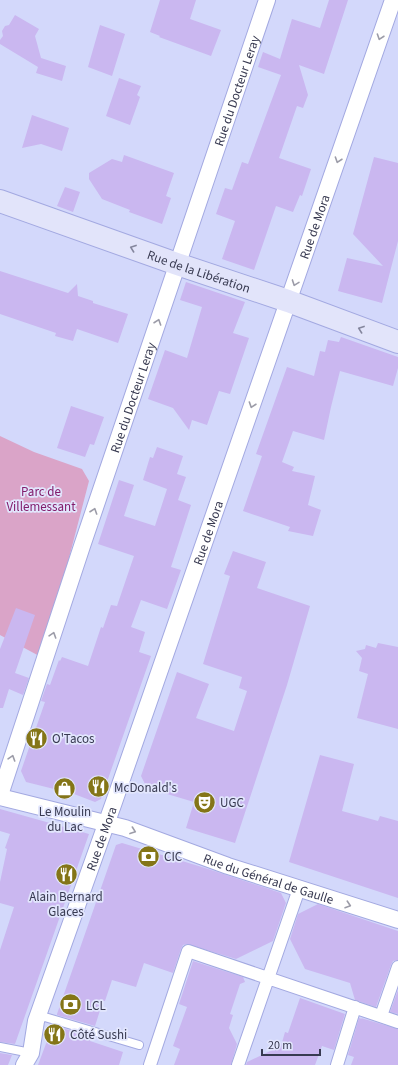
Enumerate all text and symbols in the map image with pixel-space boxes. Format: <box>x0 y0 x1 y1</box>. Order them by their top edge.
street label: Rue du Docteur Leray <box>210 33 264 149</box>
one-way arrow <box>376 33 385 40</box>
one-way arrow <box>334 156 342 163</box>
street label: Rue de Mora <box>296 192 335 262</box>
one-way arrow <box>130 245 137 253</box>
street label: Rue de la Libération <box>145 246 253 298</box>
one-way arrow <box>291 279 300 286</box>
one-way arrow <box>153 318 162 325</box>
one-way arrow <box>358 325 365 334</box>
street label: Rue du Docteur Leray <box>106 340 160 455</box>
one-way arrow <box>248 402 257 409</box>
park label: Parc de Villemessant <box>6 483 76 516</box>
street label: Rue de Mora <box>189 498 228 568</box>
one-way arrow <box>89 508 97 515</box>
one-way arrow <box>48 631 57 638</box>
restaurant icon: O'Tacos <box>24 725 50 751</box>
place label: O'Tacos <box>52 730 95 748</box>
one-way arrow <box>8 755 16 762</box>
restaurant icon: McDonald's <box>86 774 112 800</box>
shop icon: Le Moulin du Lac <box>52 776 78 802</box>
place label: McDonald's <box>114 779 178 797</box>
theatre icon: UGC <box>192 789 218 815</box>
place label: UGC <box>220 794 244 812</box>
place label: Le Moulin du Lac <box>39 803 91 836</box>
street label: Rue de Mora <box>82 804 122 873</box>
one-way arrow <box>129 827 136 835</box>
bank icon: CIC <box>135 843 161 869</box>
place label: CIC <box>164 848 182 866</box>
street label: Rue du Général de Gaulle <box>200 850 336 909</box>
restaurant icon: Alain Bernard Glaces <box>53 861 79 887</box>
place label: Alain Bernard Glaces <box>29 888 103 921</box>
one-way arrow <box>345 900 352 908</box>
bank icon: LCL <box>57 992 83 1018</box>
place label: LCL <box>86 997 106 1015</box>
restaurant icon: Côté Sushi <box>42 1021 68 1047</box>
place label: Côté Sushi <box>70 1026 127 1044</box>
scale bar <box>262 1031 320 1057</box>
text: 20 m <box>268 1037 292 1054</box>

